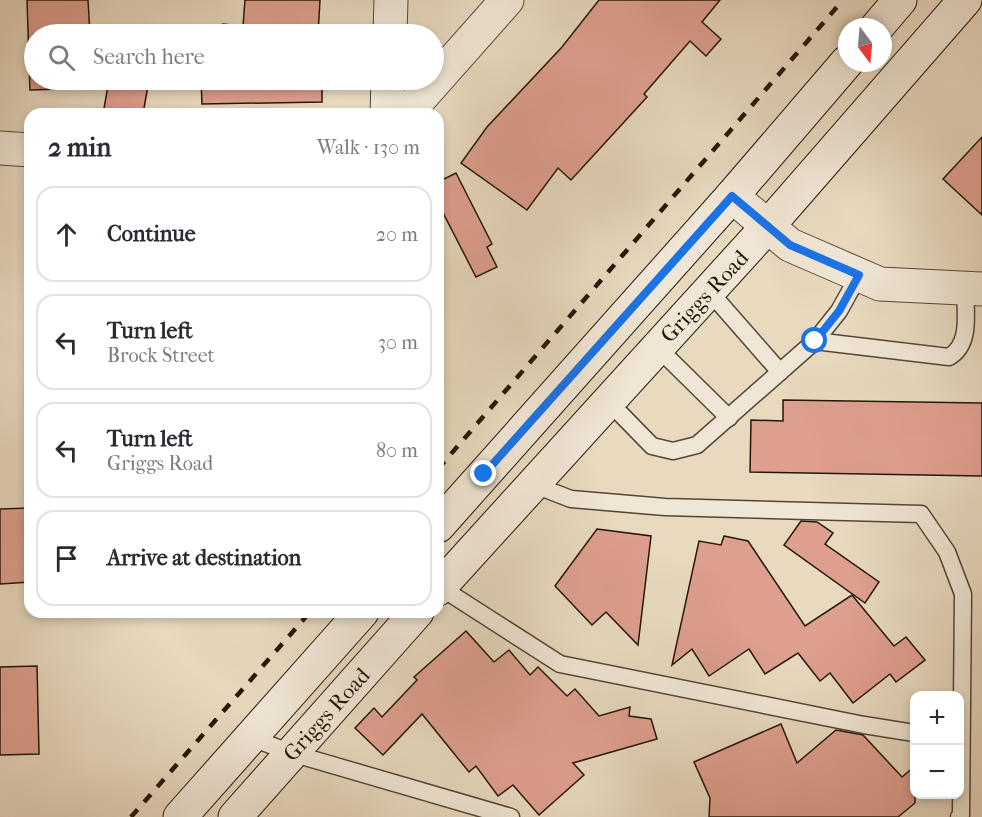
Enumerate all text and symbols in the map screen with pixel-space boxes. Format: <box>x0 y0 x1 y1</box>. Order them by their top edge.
north arrow <box>838 18 892 72</box>
search box <box>24 24 444 90</box>
icon: search <box>45 41 78 74</box>
text: Search here <box>93 44 205 70</box>
text: 2 min <box>48 132 111 163</box>
text: Walk · 130 m <box>317 136 420 159</box>
icon: ahead <box>50 218 83 251</box>
text: Continue <box>107 221 196 247</box>
text: 20 m <box>376 223 418 246</box>
street label: Griggs Road <box>655 244 755 348</box>
text: Turn left <box>107 318 193 344</box>
icon: left <box>50 326 83 359</box>
route start <box>801 327 827 353</box>
text: 30 m <box>378 331 418 354</box>
text: Brock Street <box>107 344 215 367</box>
text: Turn left <box>107 426 193 452</box>
icon: left <box>50 434 83 467</box>
text: 80 m <box>376 439 418 462</box>
text: Griggs Road <box>107 452 213 475</box>
route end <box>470 460 496 486</box>
icon: arrive <box>50 542 83 575</box>
text: Arrive at destination <box>107 545 301 571</box>
street label: Griggs Road <box>278 662 376 767</box>
map controls <box>910 691 964 799</box>
button: + <box>910 691 964 745</box>
button: − <box>910 745 964 799</box>

